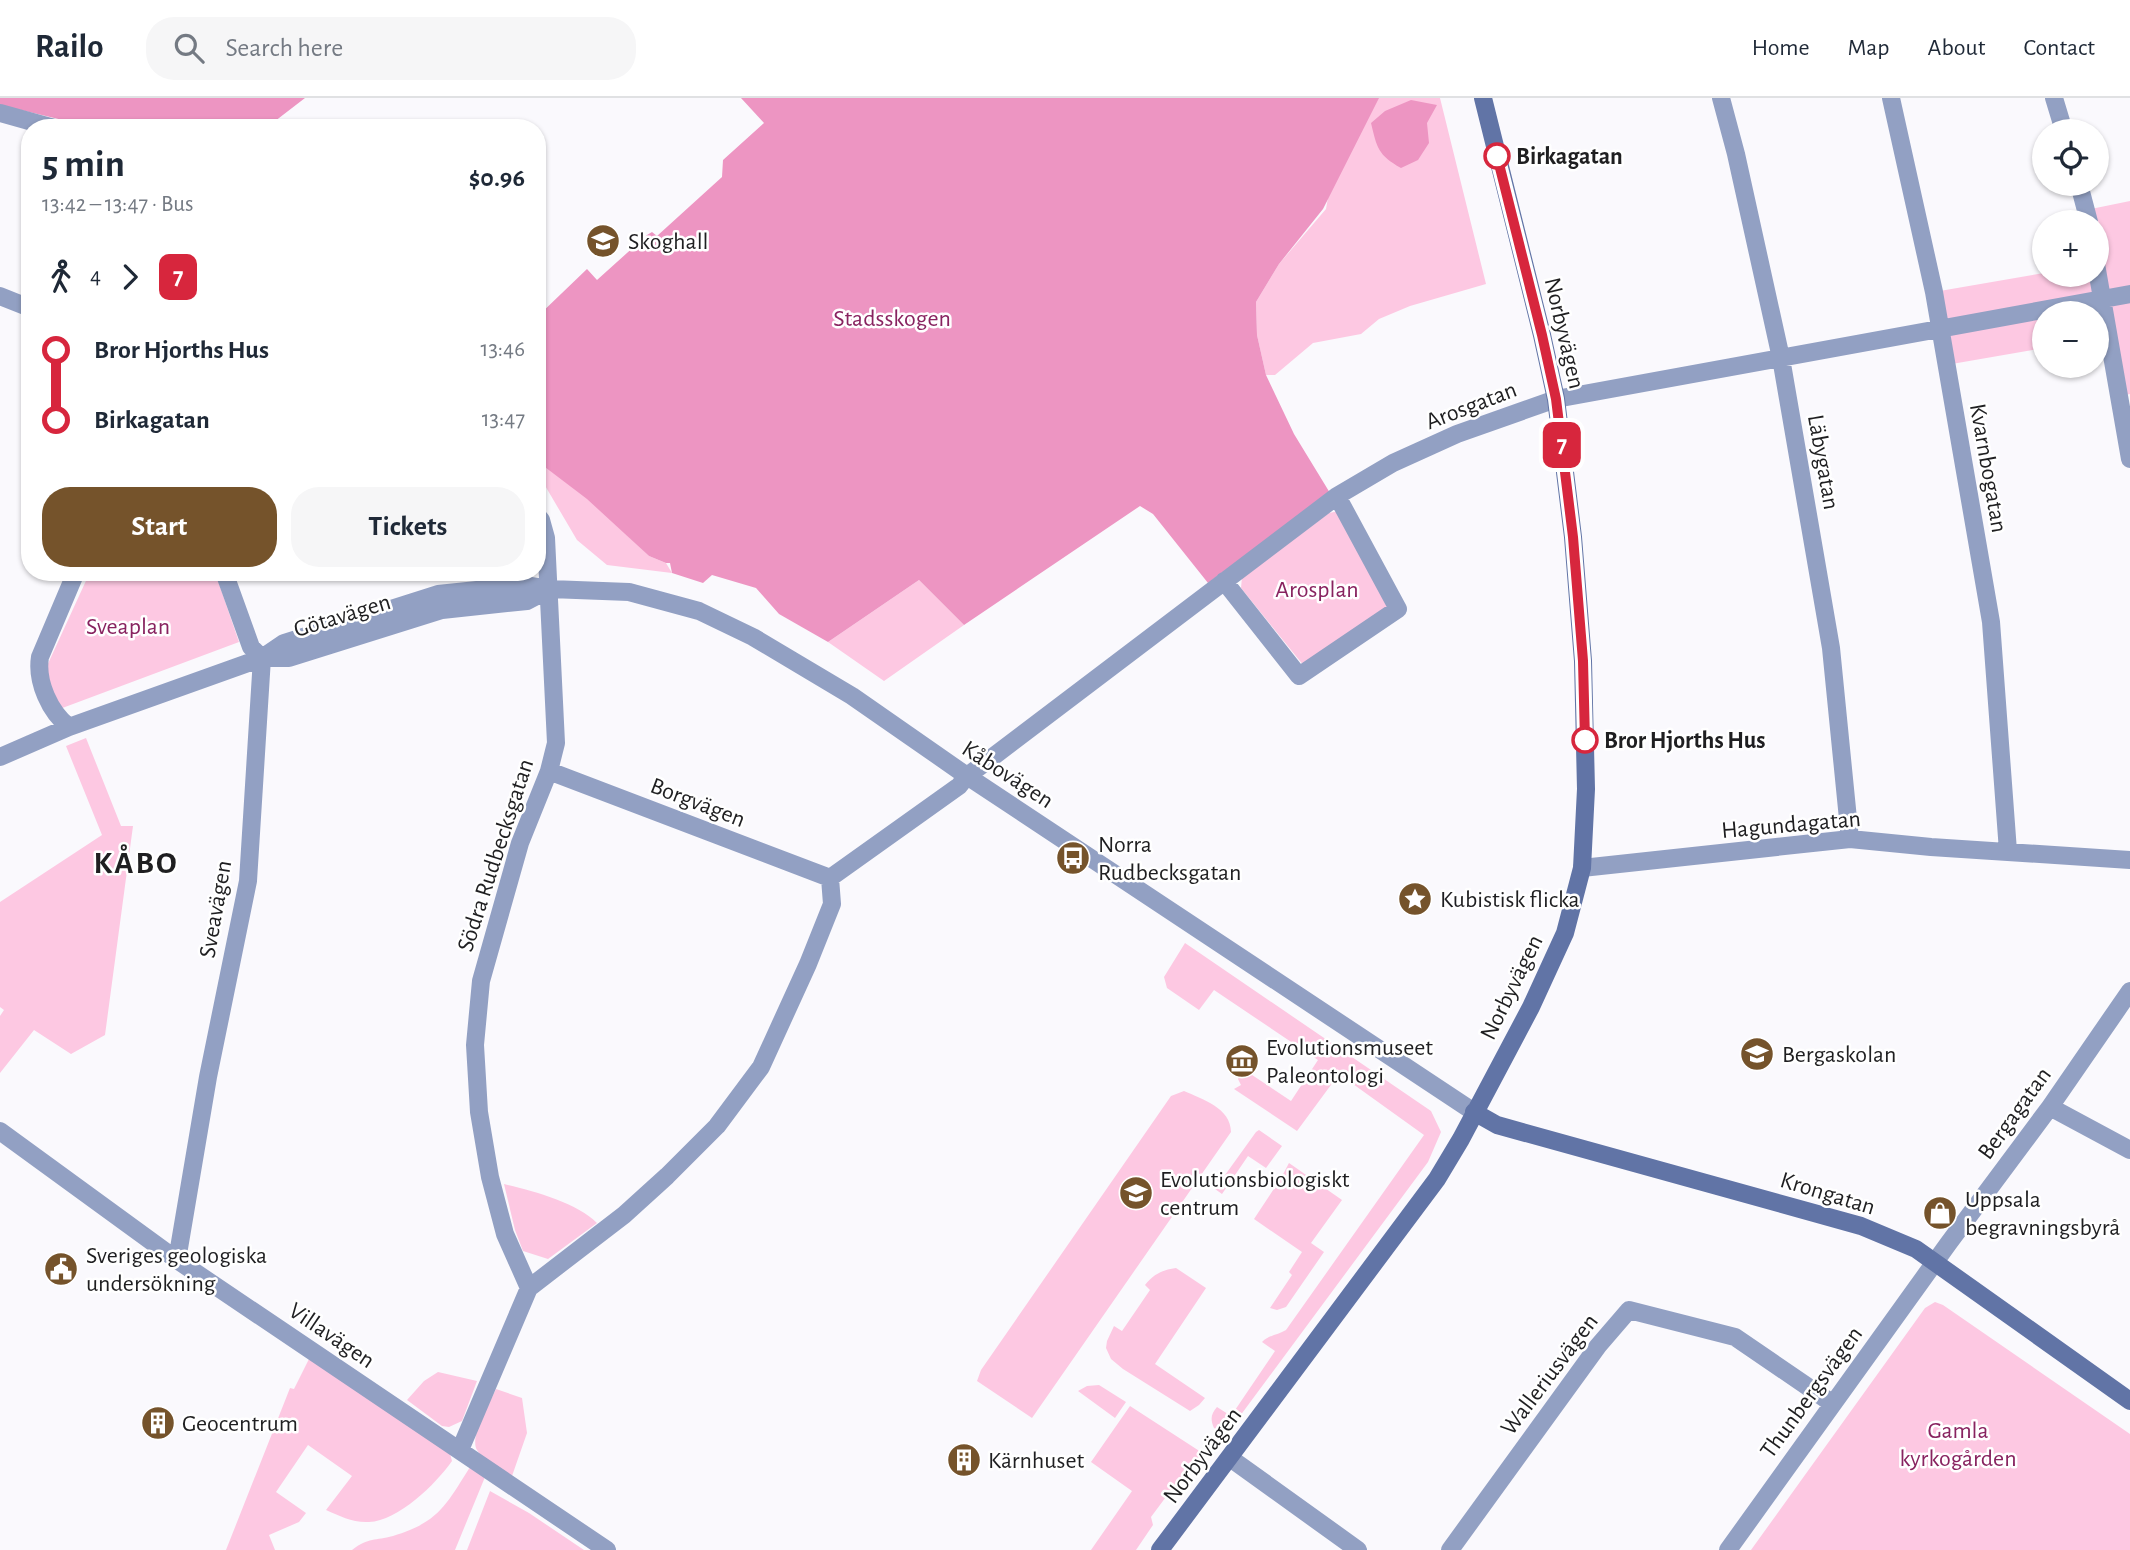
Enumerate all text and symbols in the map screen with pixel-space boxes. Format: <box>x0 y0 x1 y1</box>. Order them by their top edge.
search box <box>146 17 636 80</box>
icon: search <box>170 29 208 67</box>
text: Railo <box>35 31 104 64</box>
text: Search here <box>226 35 343 61</box>
text: Home <box>1752 36 1810 60</box>
text: Map <box>1848 36 1890 60</box>
text: About <box>1928 36 1985 60</box>
text: Contact <box>2023 36 2095 60</box>
map controls <box>2032 119 2109 378</box>
button: locate <box>2032 119 2109 196</box>
marker: Birkagatan <box>1484 143 1510 169</box>
place label: Birkagatan <box>1516 145 1623 169</box>
text: 5 min <box>42 146 125 184</box>
text: $0.96 <box>469 165 525 191</box>
text: 13:42 – 13:47 · Bus <box>42 193 193 216</box>
button: + <box>2032 210 2109 287</box>
school or university icon: Skoghall <box>584 222 622 260</box>
place label: Skoghall <box>628 230 709 254</box>
icon: walk <box>42 258 80 296</box>
icon: forward <box>111 258 149 296</box>
text: 4 <box>90 265 101 288</box>
text: 7 <box>173 265 183 289</box>
street label: Norbyvägen <box>1540 275 1588 391</box>
button: − <box>2032 301 2109 378</box>
park label: Stadsskogen <box>833 307 951 331</box>
text: Bror Hjorths Hus <box>94 337 269 363</box>
text: 13:46 <box>480 338 525 361</box>
street label: Arosgatan <box>1423 378 1520 434</box>
street label: Kvarnbogatan <box>1965 402 2011 535</box>
text: Birkagatan <box>94 407 210 433</box>
text: 13:47 <box>482 408 525 431</box>
street label: Läbygatan <box>1803 413 1843 512</box>
line badge: 7 <box>1539 422 1585 468</box>
text: 7 <box>1557 433 1567 457</box>
button: Start <box>42 487 277 567</box>
button: Tickets <box>291 487 525 567</box>
park label: Arosplan <box>1275 578 1359 602</box>
street label: Götavägen <box>291 590 394 642</box>
park label: Sveaplan <box>86 615 170 639</box>
marker: Bror Hjorths Hus <box>1572 727 1598 753</box>
place label: Bror Hjorths Hus <box>1604 729 1765 753</box>
street label: Kåbovägen <box>957 737 1058 813</box>
street label: Södra Rudbecksgatan <box>453 756 538 955</box>
street label: Borgvägen <box>647 774 748 832</box>
street label: Hagundagatan <box>1720 807 1862 843</box>
place label: Norra Rudbecksgatan <box>1098 833 1241 885</box>
bus stop icon: Norra Rudbecksgatan <box>1054 839 1092 877</box>
district label: KÅBO <box>94 844 179 879</box>
street label: Sveavägen <box>196 859 236 960</box>
place icon: Kubistisk flicka <box>1396 880 1434 918</box>
place label: Kubistisk flicka <box>1440 888 1580 912</box>
street label: Norbyvägen <box>1476 931 1548 1044</box>
school or university icon: Bergaskolan <box>1738 1035 1776 1073</box>
place label: Evolutionsmuseet Paleontologi <box>1266 1036 1433 1088</box>
museum icon: Evolutionsmuseet Paleontologi <box>1223 1042 1261 1080</box>
place label: Bergaskolan <box>1782 1043 1896 1067</box>
street label: Bergagatan <box>1974 1063 2056 1164</box>
place label: Evolutionsbiologiskt centrum <box>1160 1168 1350 1220</box>
street label: Krongatan <box>1777 1168 1878 1220</box>
school or university icon: Evolutionsbiologiskt centrum <box>1117 1174 1155 1212</box>
place label: Uppsala begravningsbyrå <box>1965 1188 2120 1240</box>
shop icon: Uppsala begravningsbyrå <box>1921 1194 1959 1232</box>
place label: Sveriges geologiska undersökning <box>86 1244 267 1296</box>
public building icon: Sveriges geologiska undersökning <box>42 1250 80 1288</box>
street label: Villavägen <box>284 1298 379 1373</box>
street label: Walleriusvägen <box>1497 1310 1603 1440</box>
street label: Thunbergsvägen <box>1756 1322 1867 1463</box>
street label: Norbyvägen <box>1159 1403 1247 1508</box>
building icon: Geocentrum <box>139 1404 177 1442</box>
place label: Geocentrum <box>182 1412 298 1436</box>
park label: Gamla kyrkogården <box>1899 1419 2017 1471</box>
building icon: Kärnhuset <box>945 1441 983 1479</box>
place label: Kärnhuset <box>988 1449 1085 1473</box>

